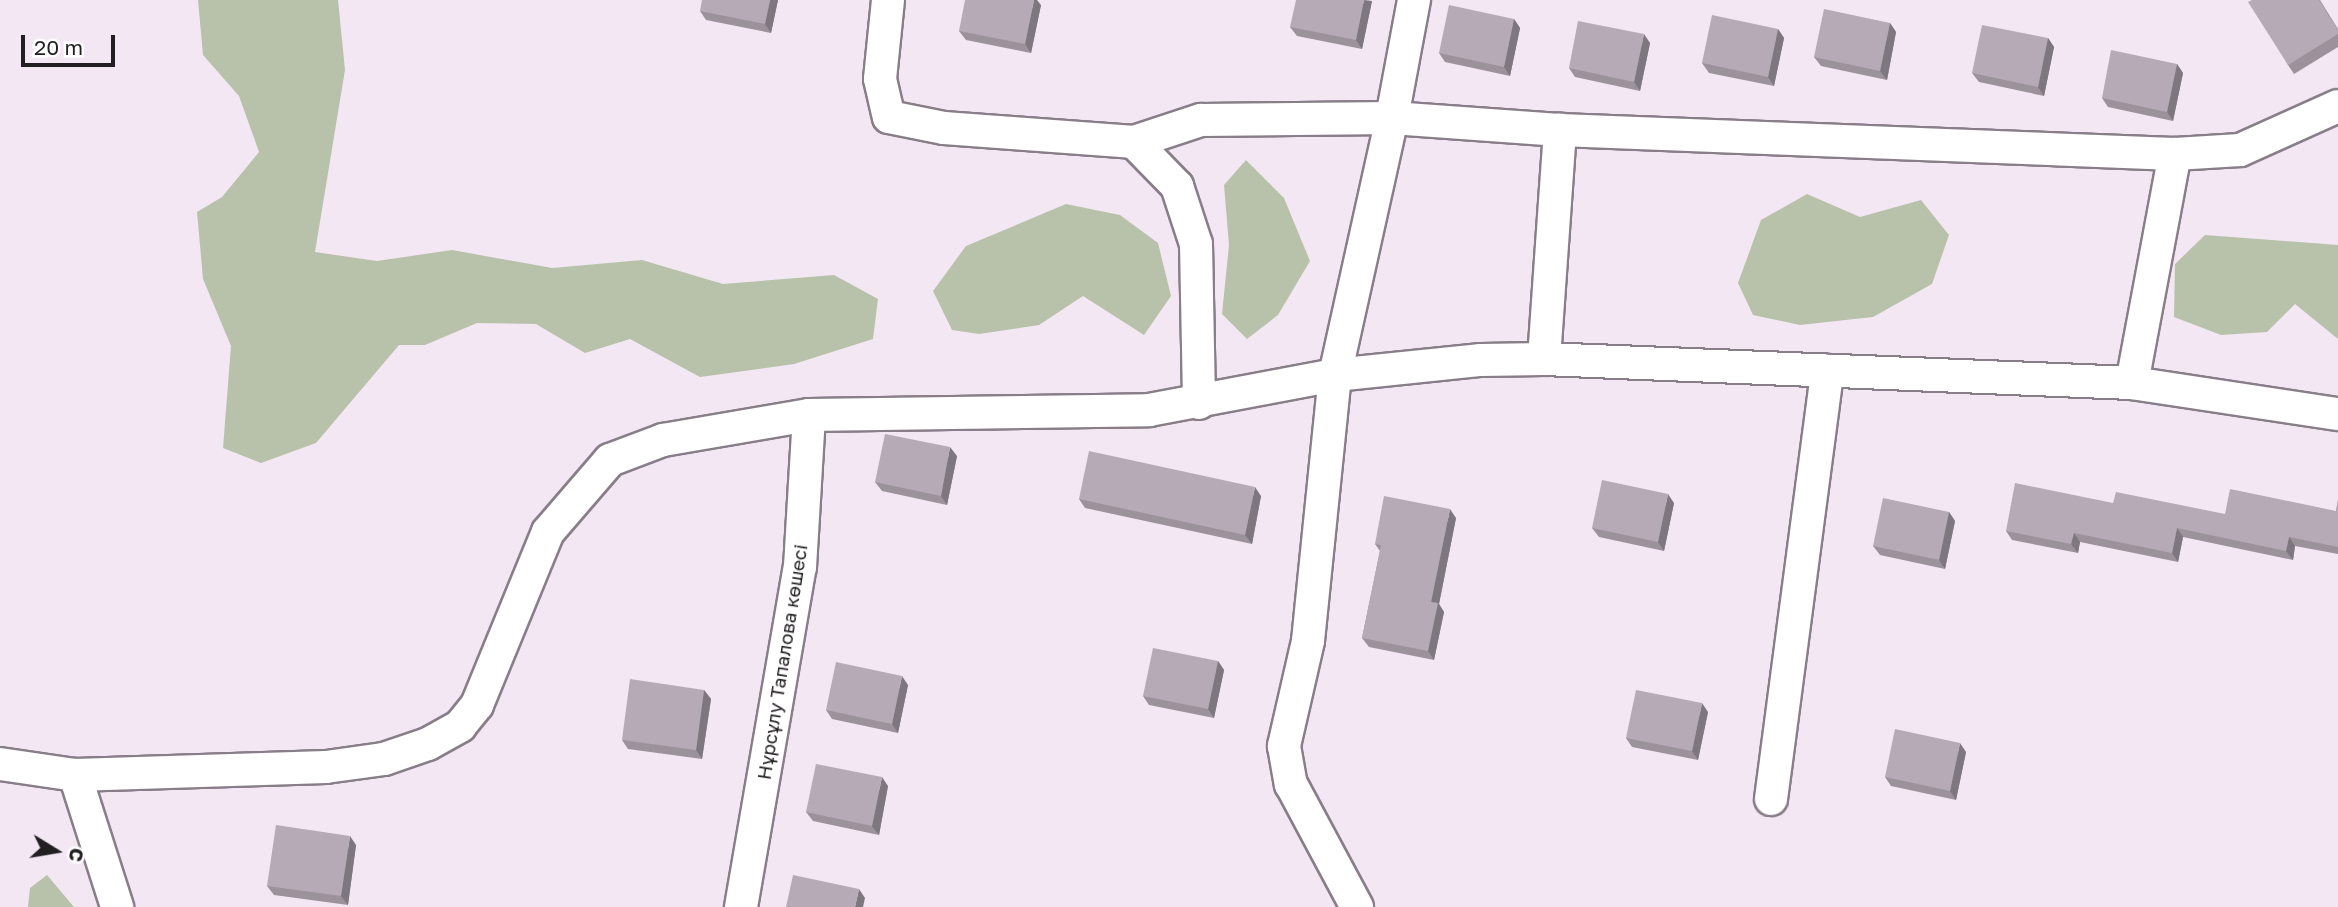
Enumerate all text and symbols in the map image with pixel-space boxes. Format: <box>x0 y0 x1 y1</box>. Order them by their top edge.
scale bar <box>24 21 119 65</box>
text: 20 m <box>34 34 83 60</box>
street label: Нұрсұлу Тапалова көшесі <box>752 543 812 781</box>
north arrow <box>21 816 91 886</box>
text: С <box>65 846 90 864</box>

